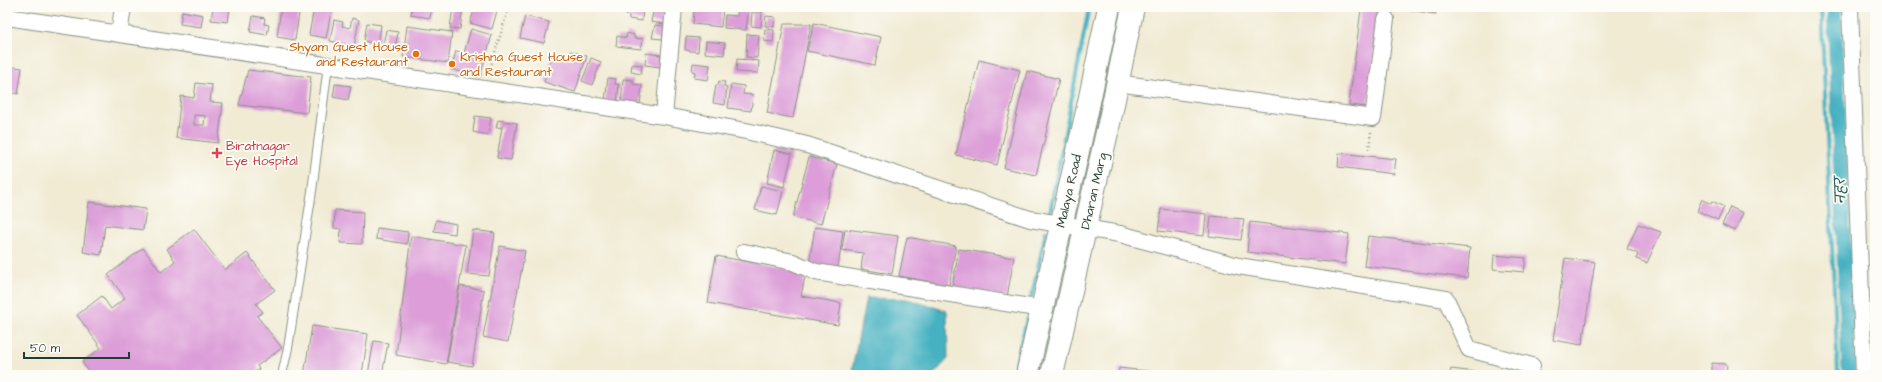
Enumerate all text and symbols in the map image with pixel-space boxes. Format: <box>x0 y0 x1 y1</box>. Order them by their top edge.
place label: Shyam Guest House and Restaurant <box>289 38 409 71</box>
place label: Krishna Guest House and Restaurant <box>460 48 583 81</box>
marker: Shyam Guest House and Restaurant <box>411 49 421 59</box>
marker: Krishna Guest House and Restaurant <box>447 59 457 69</box>
place label: Biratnagar Eye Hospital <box>226 137 298 171</box>
marker: Biratnagar Eye Hospital <box>211 147 223 159</box>
street label: Dharan Marg <box>1076 151 1113 231</box>
street label: Malaya Road <box>1052 152 1087 230</box>
water label: नहर <box>1830 174 1851 204</box>
scale bar <box>24 334 129 360</box>
text: 50 m <box>30 340 61 357</box>

